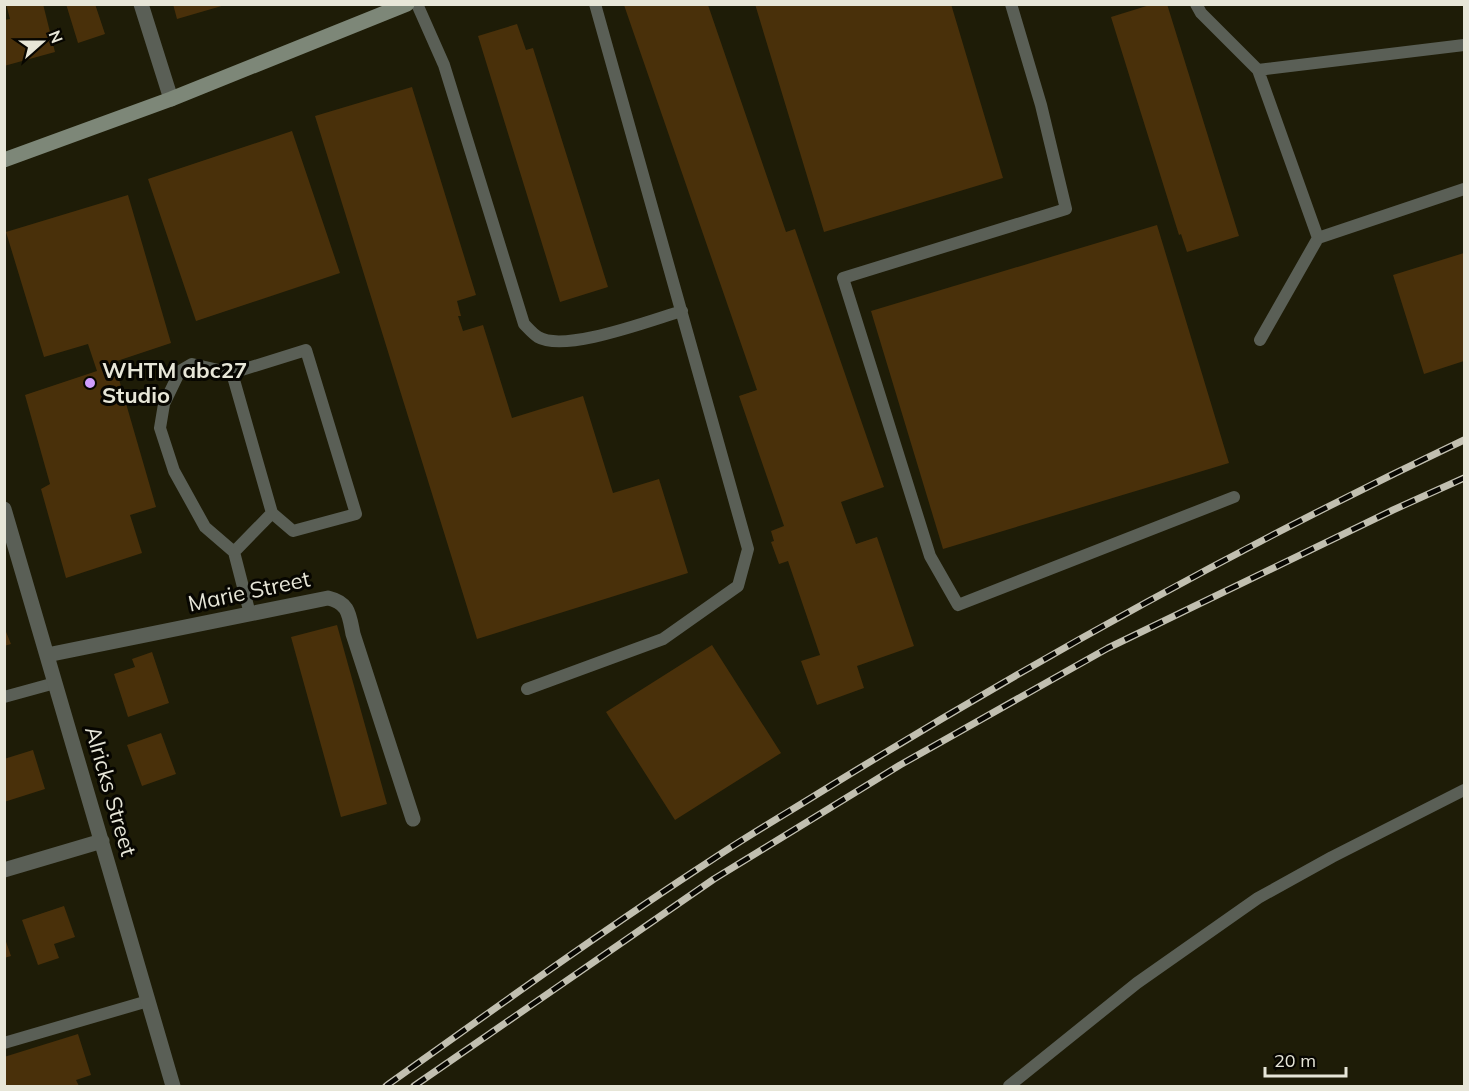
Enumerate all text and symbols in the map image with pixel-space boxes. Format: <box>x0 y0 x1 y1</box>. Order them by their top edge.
north arrow <box>12 12 72 72</box>
text: N <box>45 27 68 46</box>
place label: WHTM abc27 Studio <box>102 356 247 409</box>
marker: WHTM abc27 Studio <box>83 376 97 390</box>
street label: Marie Street <box>186 564 313 618</box>
street label: Alricks Street <box>79 723 143 860</box>
scale bar <box>1265 1040 1346 1078</box>
text: 20 m <box>1274 1049 1316 1072</box>

